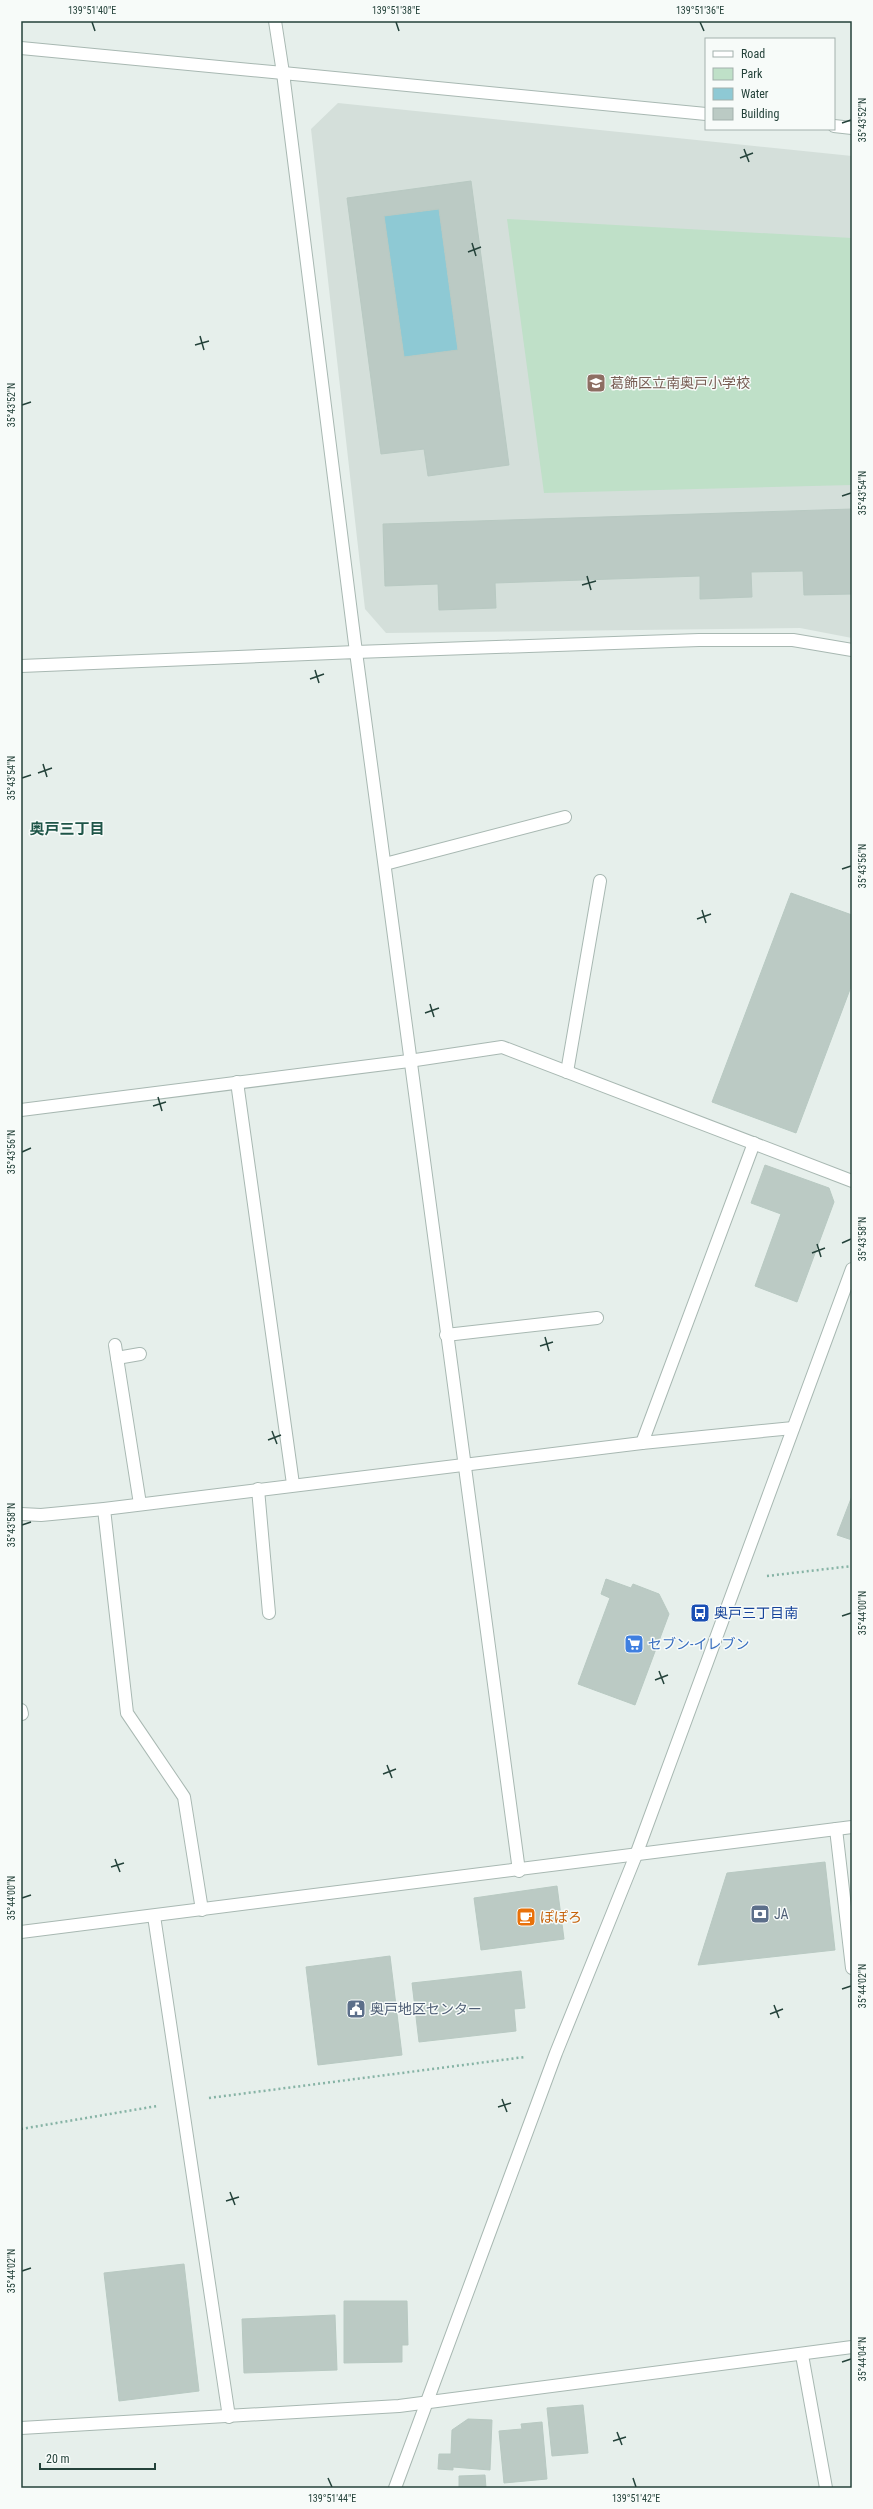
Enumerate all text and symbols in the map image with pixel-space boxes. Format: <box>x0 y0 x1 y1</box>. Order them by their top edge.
text: 139°51'40"E <box>68 5 116 16</box>
text: 139°51'38"E <box>372 5 420 16</box>
text: 139°51'36"E <box>676 5 724 16</box>
legend <box>705 38 835 130</box>
text: Road <box>741 47 765 61</box>
text: Park <box>741 67 763 81</box>
text: Water <box>741 87 769 101</box>
text: 35°43'52"N <box>857 98 868 142</box>
text: Building <box>741 107 779 121</box>
school or university icon: 葛飾区立南奥戸小学校 <box>585 372 607 394</box>
place label: 葛飾区立南奥戸小学校 <box>610 375 750 391</box>
text: 35°43'52"N <box>6 383 17 427</box>
text: 35°43'54"N <box>857 471 868 515</box>
text: 35°43'54"N <box>6 756 17 800</box>
district label: 奥戸三丁目 <box>29 820 105 838</box>
text: 35°43'56"N <box>857 844 868 888</box>
text: 35°43'56"N <box>6 1130 17 1174</box>
text: 35°43'58"N <box>857 1217 868 1261</box>
text: 35°43'58"N <box>6 1503 17 1547</box>
text: 35°44'00"N <box>857 1591 868 1635</box>
bus stop icon: 奥戸三丁目南 <box>689 1602 711 1624</box>
place label: 奥戸三丁目南 <box>714 1605 798 1621</box>
supermarket icon: セブン-イレブン <box>623 1633 645 1655</box>
place label: セブン-イレブン <box>648 1636 749 1652</box>
text: 35°44'00"N <box>6 1876 17 1920</box>
bank icon: JA <box>749 1903 771 1925</box>
cafe icon: ぽぽろ <box>515 1906 537 1928</box>
place label: JA <box>774 1906 789 1922</box>
place label: ぽぽろ <box>540 1909 582 1925</box>
text: 35°44'02"N <box>857 1964 868 2008</box>
public building icon: 奥戸地区センター <box>345 1998 367 2020</box>
place label: 奥戸地区センター <box>370 2001 482 2017</box>
text: 35°44'02"N <box>6 2249 17 2293</box>
text: 35°44'04"N <box>857 2337 868 2381</box>
scale bar <box>40 2445 155 2471</box>
text: 20 m <box>46 2452 70 2466</box>
text: 139°51'44"E <box>308 2493 356 2504</box>
text: 139°51'42"E <box>612 2493 660 2504</box>

